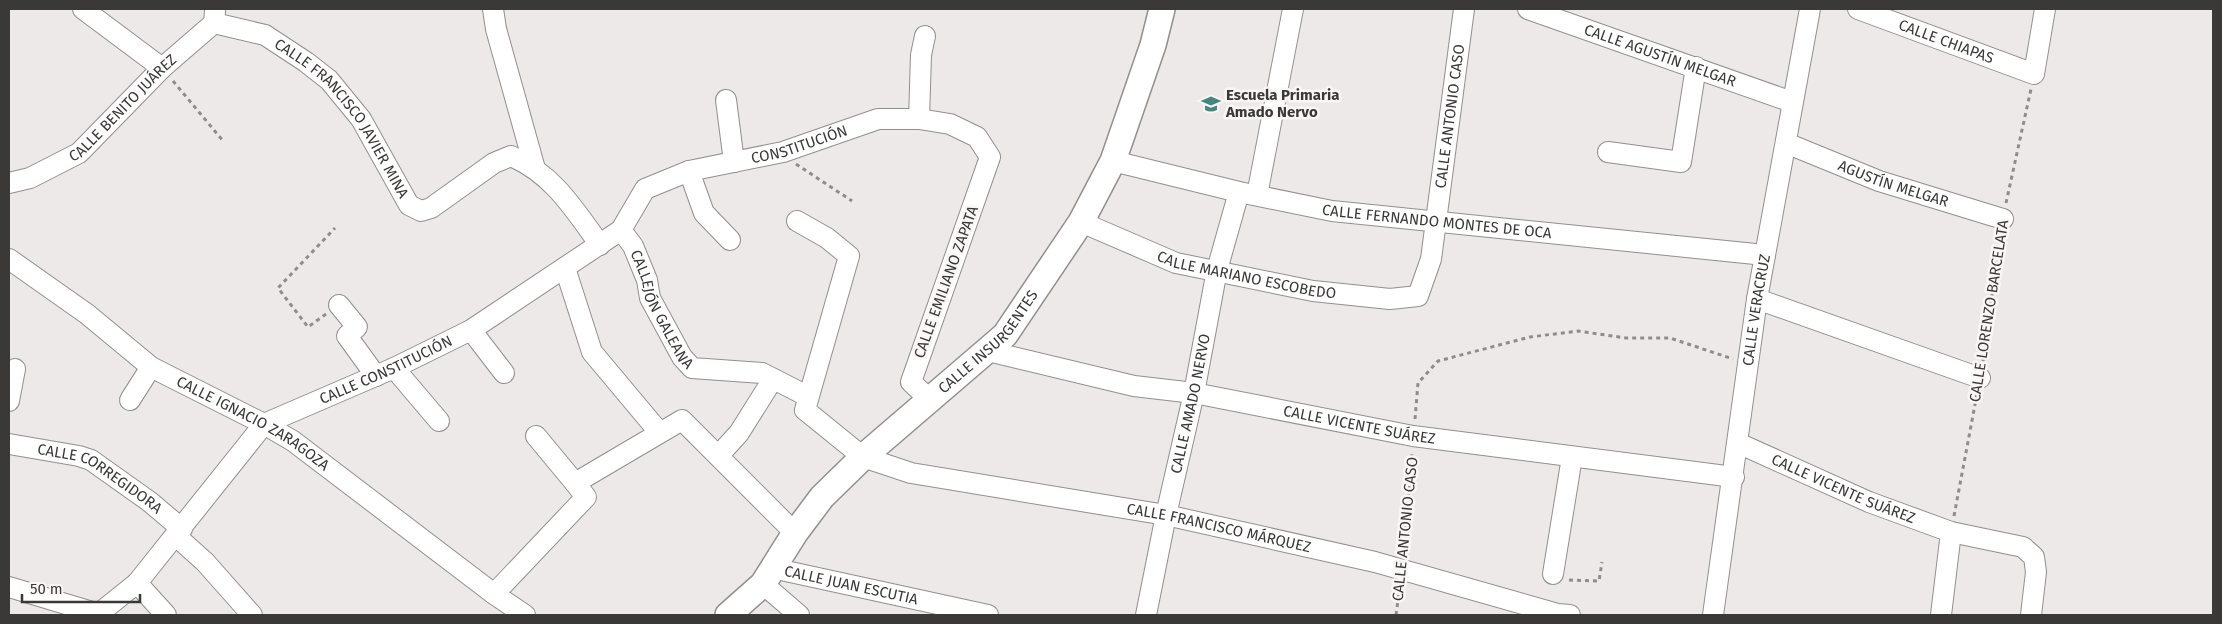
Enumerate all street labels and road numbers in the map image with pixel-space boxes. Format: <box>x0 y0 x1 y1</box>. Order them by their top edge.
street label: CALLE CHIAPAS <box>1896 16 1996 67</box>
street label: CALLE AGUSTÍN MELGAR <box>1582 20 1738 91</box>
street label: CALLE FRANCISCO JAVIER MINA <box>271 35 413 202</box>
street label: CALLE ANTONIO CASO <box>1431 43 1468 189</box>
street label: CALLE BENITO JUÁREZ <box>66 50 180 166</box>
street label: CONSTITUCIÓN <box>749 121 850 167</box>
street label: AGUSTÍN MELGAR <box>1835 156 1951 211</box>
street label: CALLE FERNANDO MONTES DE OCA <box>1320 200 1553 242</box>
street label: CALLE EMILIANO ZAPATA <box>910 203 982 361</box>
street label: CALLE LORENZO BARCELATA <box>1966 218 2012 403</box>
street label: CALLEJÓN GALEANA <box>627 247 698 373</box>
street label: CALLE MARIANO ESCOBEDO <box>1154 247 1337 302</box>
street label: CALLE VERACRUZ <box>1739 253 1774 367</box>
street label: CALLE INSURGENTES <box>935 287 1042 397</box>
street label: CALLE CONSTITUCIÓN <box>317 332 455 408</box>
street label: CALLE AMADO NERVO <box>1167 332 1214 476</box>
street label: CALLE IGNACIO ZARAGOZA <box>173 372 333 475</box>
street label: CALLE VICENTE SUÁREZ <box>1282 402 1437 448</box>
street label: CALLE CORREGIDORA <box>36 440 166 518</box>
street label: CALLE VICENTE SUÁREZ <box>1769 450 1918 527</box>
street label: CALLE ANTONIO CASO <box>1388 456 1422 602</box>
street label: CALLE FRANCISCO MÁRQUEZ <box>1125 500 1313 556</box>
street label: CALLE JUAN ESCUTIA <box>783 562 920 609</box>

